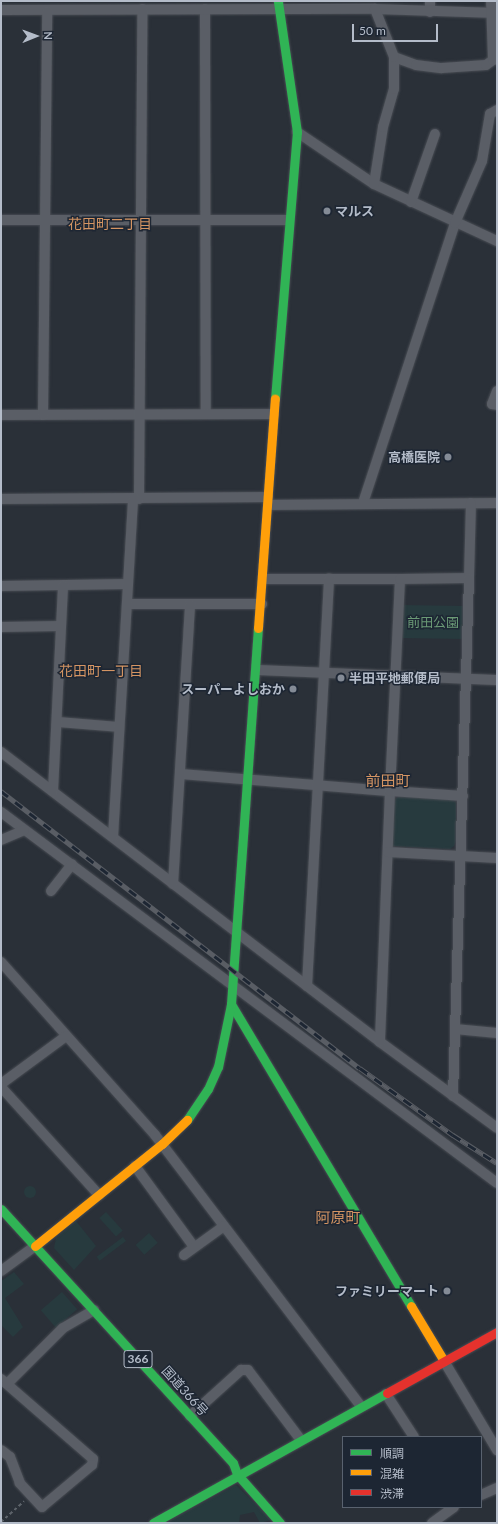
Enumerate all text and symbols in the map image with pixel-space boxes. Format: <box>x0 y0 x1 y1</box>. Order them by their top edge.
north arrow <box>16 16 56 56</box>
scale bar <box>354 16 440 42</box>
text: 50 m <box>359 23 386 38</box>
text: N <box>42 31 55 40</box>
place label: マルス <box>335 203 374 219</box>
marker: マルス <box>322 206 332 216</box>
district label: 花田町二丁目 <box>68 216 152 232</box>
place label: 高橋医院 <box>388 449 440 465</box>
marker: 高橋医院 <box>443 452 453 462</box>
park label: 前田公園 <box>407 614 459 630</box>
district label: 花田町一丁目 <box>59 663 143 679</box>
place label: 半田平地郵便局 <box>349 670 440 686</box>
marker: 半田平地郵便局 <box>336 673 346 683</box>
place label: スーパーよしおか <box>181 681 285 697</box>
marker: スーパーよしおか <box>288 684 298 694</box>
district label: 前田町 <box>366 772 410 790</box>
district label: 阿原町 <box>316 1209 360 1227</box>
place label: ファミリーマート <box>335 1283 439 1299</box>
marker: ファミリーマート <box>442 1286 452 1296</box>
road number: 366 <box>123 1349 153 1369</box>
street label: 国道366号 <box>159 1363 211 1419</box>
legend <box>342 1436 482 1508</box>
text: 順調 <box>380 1446 404 1461</box>
text: 混雑 <box>380 1466 404 1481</box>
text: 渋滞 <box>380 1486 404 1501</box>

